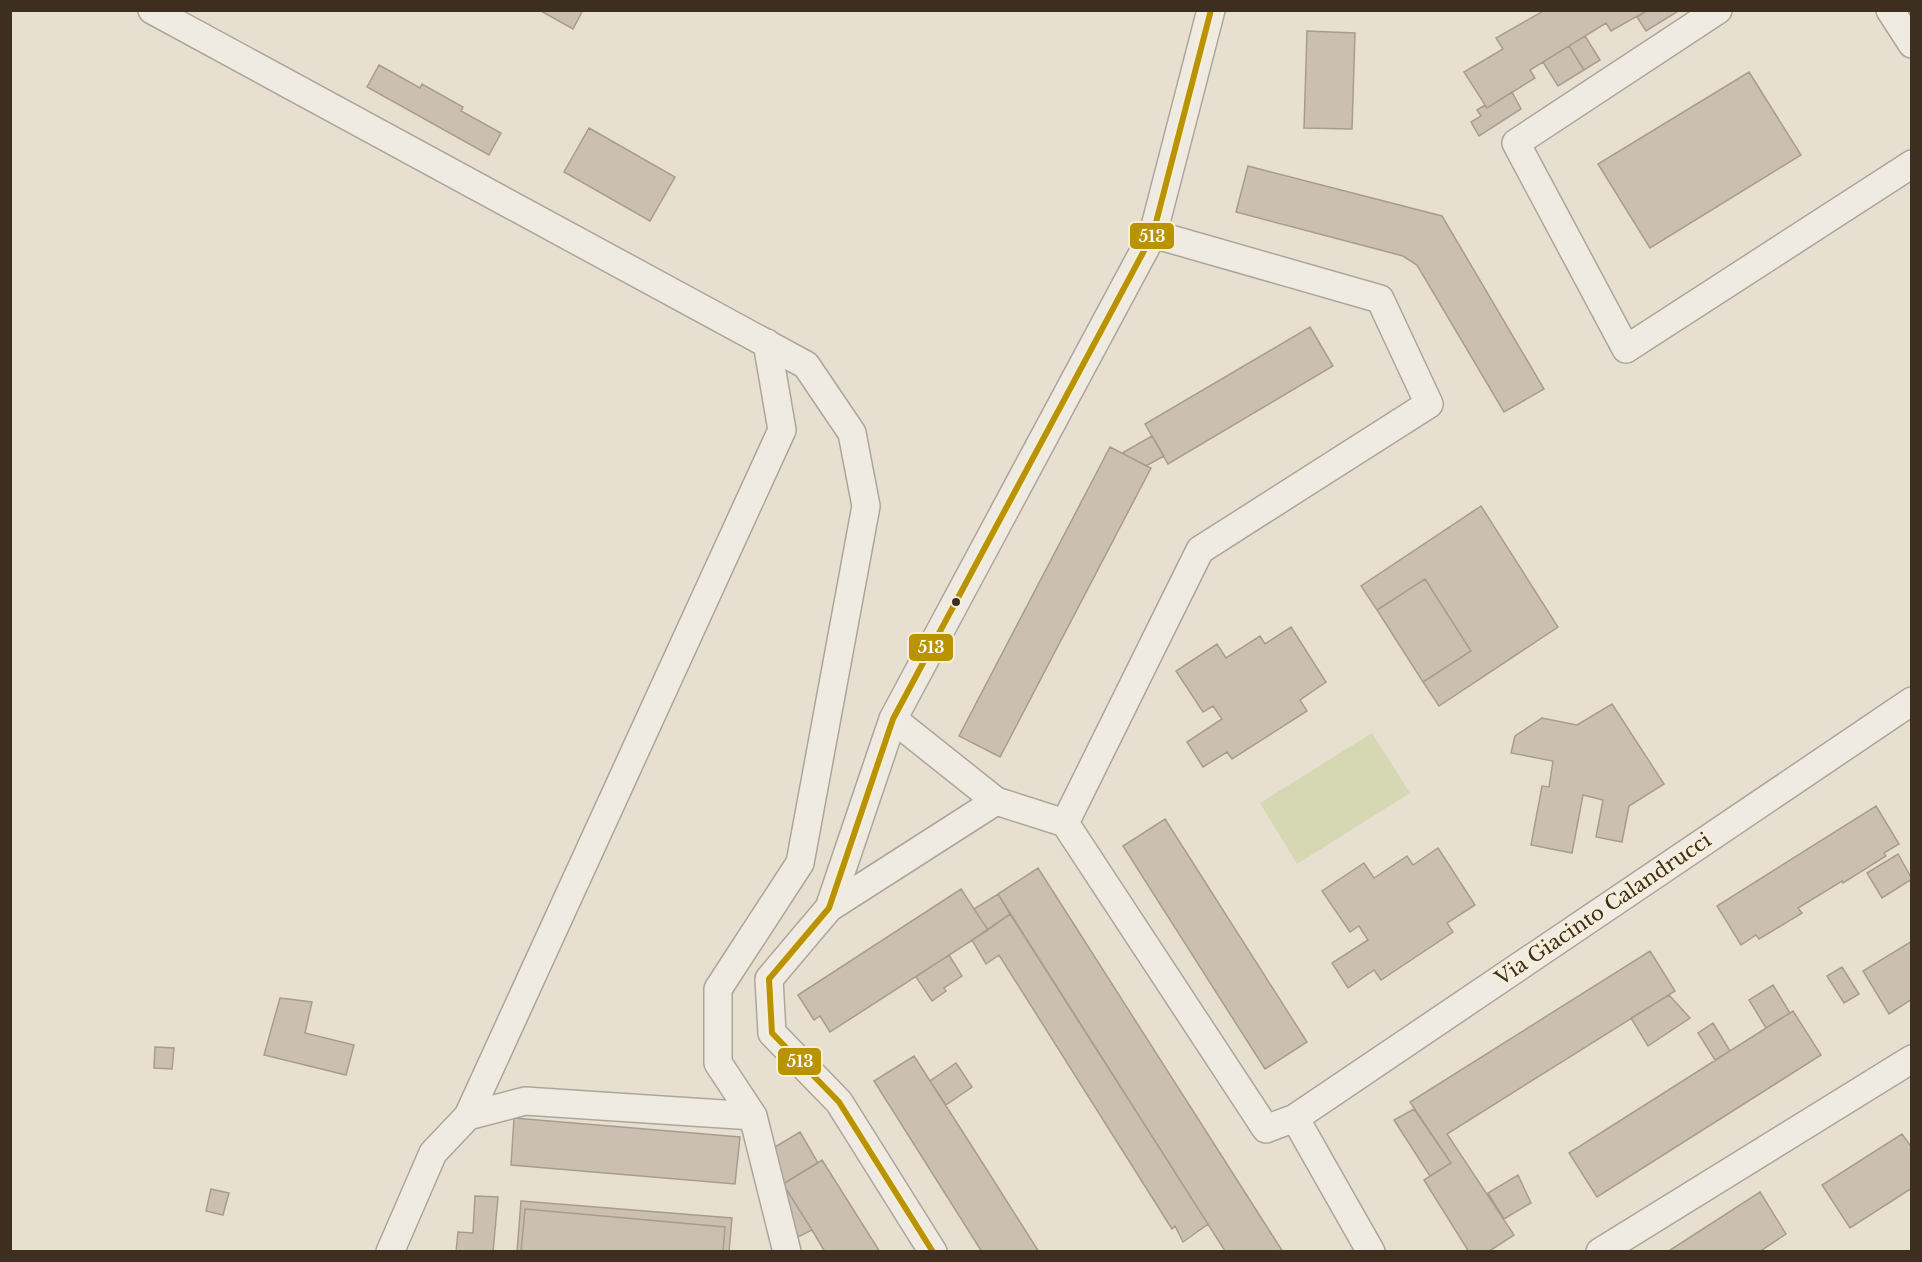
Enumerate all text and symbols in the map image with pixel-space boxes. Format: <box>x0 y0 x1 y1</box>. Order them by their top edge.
line badge: 513 <box>1129 222 1175 250</box>
text: 513 <box>1139 226 1165 246</box>
unlabelled marker <box>950 596 962 608</box>
line badge: 513 <box>908 633 954 662</box>
text: 513 <box>918 637 944 657</box>
street label: Via Giacinto Calandrucci <box>1490 828 1716 991</box>
line badge: 513 <box>777 1047 822 1076</box>
text: 513 <box>787 1051 813 1071</box>

